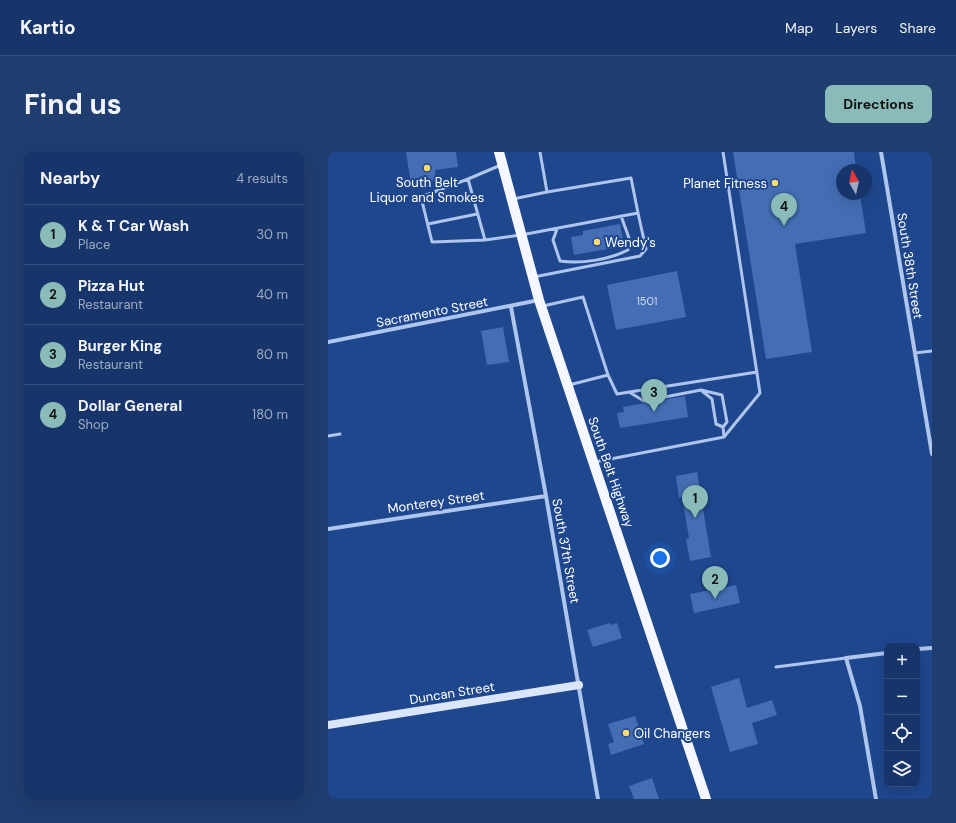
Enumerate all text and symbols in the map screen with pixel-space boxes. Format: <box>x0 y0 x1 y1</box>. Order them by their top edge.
text: Kartio <box>20 15 76 40</box>
text: Map <box>785 19 813 37</box>
text: Layers <box>835 19 877 37</box>
text: Share <box>899 19 936 37</box>
button: Directions <box>825 85 932 123</box>
text: Find us <box>24 86 122 123</box>
marker: South Belt Liquor and Smokes <box>422 163 432 173</box>
north arrow <box>836 164 872 200</box>
text: Nearby <box>40 167 100 189</box>
text: 4 results <box>236 170 288 187</box>
place label: South Belt Liquor and Smokes <box>370 174 484 206</box>
place label: Planet Fitness <box>683 175 767 192</box>
marker: Planet Fitness <box>770 178 780 188</box>
pin: 4 <box>771 193 797 226</box>
street label: South 38th Street <box>893 212 927 320</box>
text: K & T Car Wash <box>78 216 189 236</box>
text: 1 <box>51 226 55 243</box>
text: 30 m <box>256 226 288 243</box>
place label: Wendy's <box>605 234 656 251</box>
text: Place <box>78 236 110 253</box>
marker: Wendy's <box>592 237 602 247</box>
text: Pizza Hut <box>78 276 145 296</box>
text: 2 <box>49 286 57 303</box>
text: 40 m <box>256 286 288 303</box>
street label: Sacramento Street <box>375 293 489 331</box>
house number: 1501 <box>636 294 658 308</box>
text: Restaurant <box>78 296 143 313</box>
text: Burger King <box>78 336 162 356</box>
text: 3 <box>49 346 57 363</box>
text: 80 m <box>256 346 288 363</box>
text: Restaurant <box>78 356 143 373</box>
pin: 3 <box>641 379 667 412</box>
text: Dollar General <box>78 396 182 416</box>
text: 4 <box>49 406 57 423</box>
text: 180 m <box>252 406 288 423</box>
street label: South Belt Highway <box>584 414 638 530</box>
text: Shop <box>78 416 109 433</box>
pin: 1 <box>682 485 708 518</box>
street label: Monterey Street <box>386 487 486 517</box>
street label: South 37th Street <box>548 497 584 605</box>
your location <box>650 548 670 568</box>
pin: 2 <box>702 566 728 599</box>
map controls <box>884 643 920 787</box>
button: + <box>884 643 920 679</box>
street label: Duncan Street <box>408 678 496 708</box>
button: − <box>884 679 920 715</box>
button: locate <box>884 715 920 751</box>
place label: Oil Changers <box>634 725 711 742</box>
marker: Oil Changers <box>621 728 631 738</box>
button: layers <box>884 751 920 787</box>

